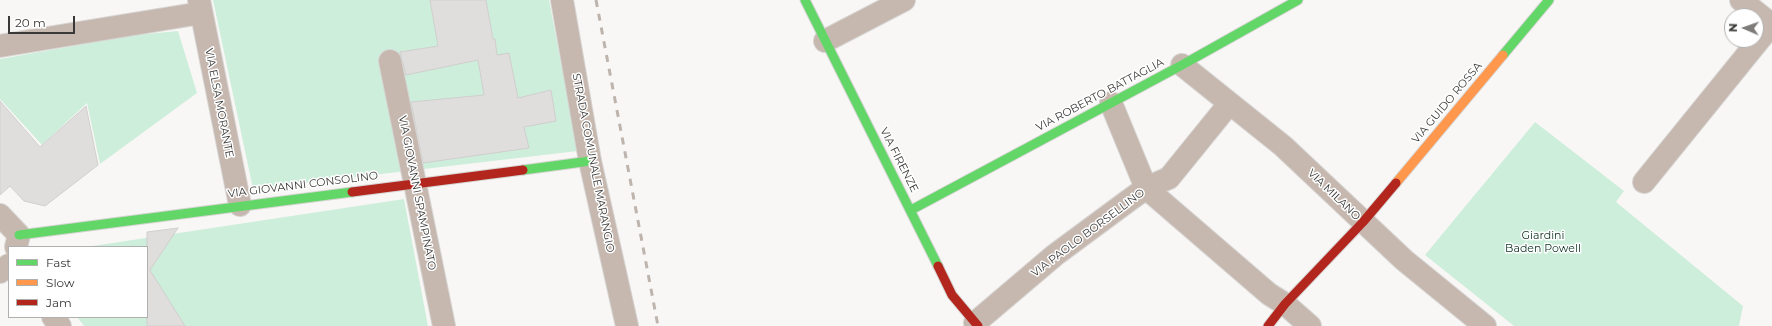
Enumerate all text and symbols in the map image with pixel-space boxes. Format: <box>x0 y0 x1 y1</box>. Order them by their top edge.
scale bar <box>10 8 77 34</box>
north arrow <box>1724 8 1764 48</box>
text: 20 m <box>15 15 46 30</box>
text: N <box>1726 23 1740 32</box>
street label: VIA ELSA MORANTE <box>202 47 236 159</box>
street label: VIA ROBERTO BATTAGLIA <box>1034 56 1166 134</box>
street label: VIA GUIDO ROSSA <box>1409 60 1485 146</box>
street label: STRADA COMUNALE MARANGIO <box>569 72 617 254</box>
street label: VIA GIOVANNI SPAMPINATO <box>396 115 438 271</box>
street label: VIA FIRENZE <box>877 126 921 194</box>
street label: VIA MILANO <box>1305 167 1363 223</box>
street label: VIA GIOVANNI CONSOLINO <box>227 169 379 201</box>
street label: VIA PAOLO BORSELLINO <box>1029 186 1147 280</box>
park label: Giardini Baden Powell <box>1505 229 1581 255</box>
legend <box>8 246 148 318</box>
text: Fast <box>46 255 71 270</box>
text: Slow <box>46 275 75 290</box>
text: Jam <box>46 295 72 310</box>

